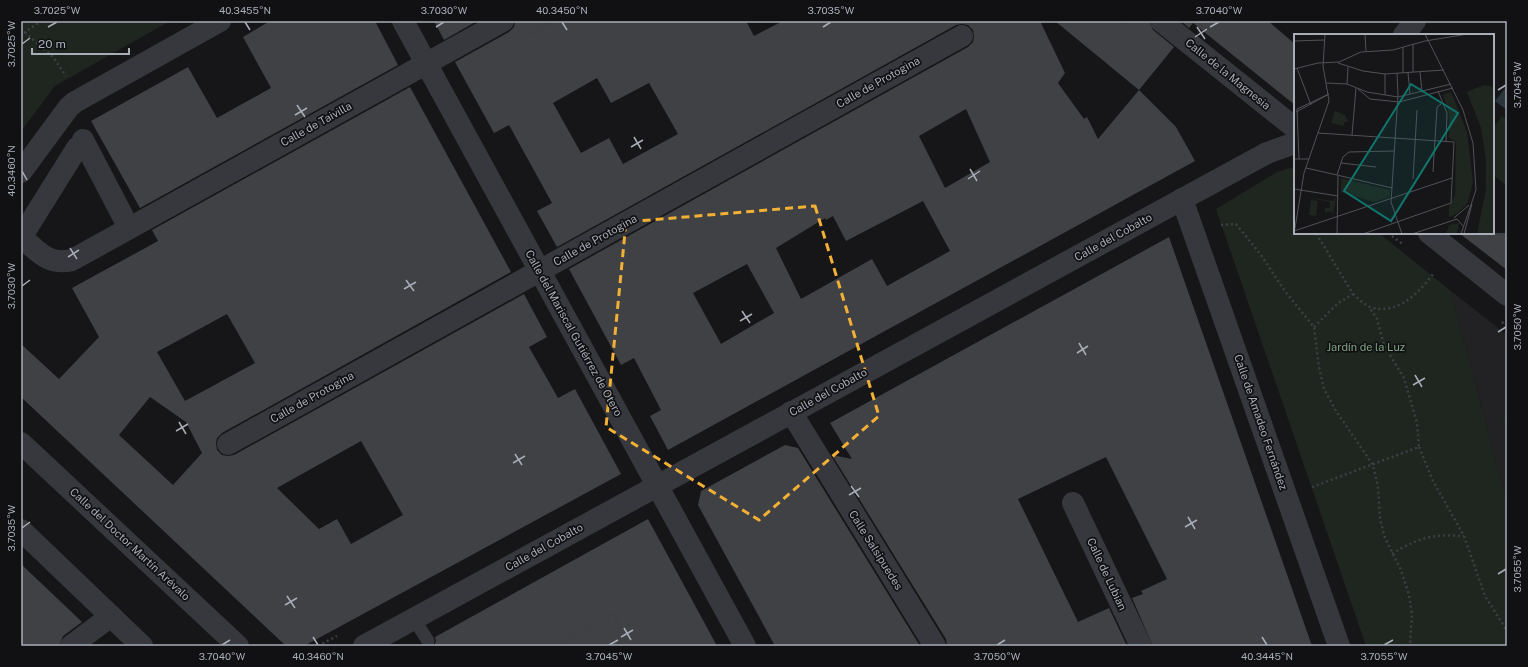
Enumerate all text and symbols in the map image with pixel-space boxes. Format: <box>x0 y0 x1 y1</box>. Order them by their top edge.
text: 3.7025°W <box>34 4 81 16</box>
text: 40.3455°N <box>219 4 271 16</box>
text: 3.7030°W <box>421 4 468 16</box>
text: 40.3450°N <box>536 4 588 16</box>
text: 3.7035°W <box>808 4 855 16</box>
text: 3.7040°W <box>1196 4 1243 16</box>
text: 3.7025°W <box>5 20 17 67</box>
scale bar <box>32 30 129 56</box>
inset map <box>1294 34 1494 234</box>
street label: Calle de la Magnesia <box>1183 36 1273 112</box>
text: 20 m <box>38 37 66 51</box>
street label: Calle de Protogina <box>834 54 922 110</box>
text: 3.7045°W <box>1511 61 1523 108</box>
street label: Calle de Taivilla <box>278 99 354 149</box>
text: 40.3460°N <box>5 145 17 197</box>
street label: Calle del Cobalto <box>1072 211 1154 263</box>
street label: Calle de Protogina <box>551 212 639 268</box>
street label: Calle del Mariscal Gutiérrez de Otero <box>523 248 625 418</box>
text: 3.7030°W <box>5 262 17 309</box>
text: 3.7050°W <box>1511 303 1523 350</box>
park label: Jardín de la Luz <box>1327 341 1405 353</box>
street label: Calle de Amadeo Fernández <box>1232 353 1290 491</box>
street label: Calle del Cobalto <box>787 366 869 418</box>
street label: Calle de Protogina <box>268 369 356 425</box>
street label: Calle del Doctor Martín Arévalo <box>68 485 192 603</box>
text: 3.7035°W <box>5 504 17 551</box>
street label: Calle Salsipuedes <box>847 508 905 592</box>
street label: Calle del Cobalto <box>503 521 585 573</box>
street label: Calle de Lubian <box>1085 536 1129 612</box>
text: 3.7055°W <box>1511 545 1523 592</box>
text: 3.7040°W <box>199 650 246 662</box>
text: 40.3460°N <box>292 650 344 662</box>
text: 3.7045°W <box>586 650 633 662</box>
text: 3.7050°W <box>974 650 1021 662</box>
text: 40.3445°N <box>1241 650 1293 662</box>
text: 3.7055°W <box>1361 650 1408 662</box>

